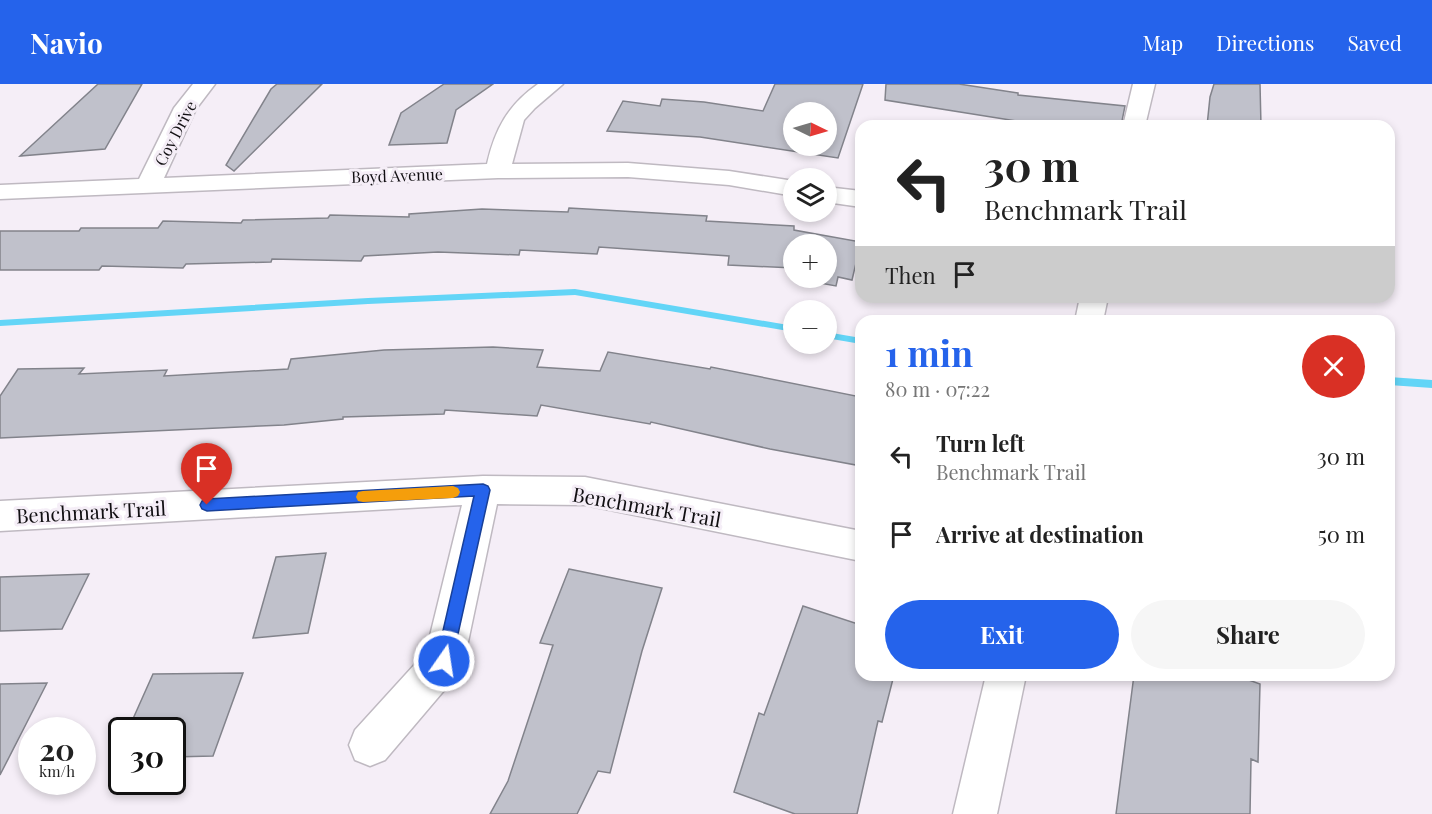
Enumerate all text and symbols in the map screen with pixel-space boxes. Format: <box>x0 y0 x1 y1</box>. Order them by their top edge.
text: Navio <box>30 24 103 61</box>
text: Map <box>1142 28 1183 56</box>
text: Directions <box>1216 28 1314 56</box>
text: Saved <box>1347 28 1402 56</box>
street label: Coy Drive <box>149 97 201 169</box>
north arrow <box>783 102 837 156</box>
map controls <box>783 102 837 354</box>
text: 30 m <box>984 137 1079 193</box>
icon: left <box>885 144 963 222</box>
street label: Boyd Avenue <box>351 163 443 187</box>
button: layers <box>783 168 837 222</box>
text: Benchmark Trail <box>984 191 1187 227</box>
button: + <box>783 234 837 288</box>
icon: arrive <box>948 258 981 291</box>
text: Then <box>885 260 936 290</box>
button: − <box>783 300 837 354</box>
text: 1 min <box>885 328 973 376</box>
button: close <box>1302 335 1365 398</box>
text: 80 m · 07:22 <box>885 375 990 402</box>
text: Turn left <box>936 428 1025 458</box>
icon: left <box>885 440 918 473</box>
text: 30 m <box>1317 441 1365 471</box>
pin <box>181 443 232 505</box>
icon: arrive <box>190 452 223 485</box>
text: Benchmark Trail <box>936 458 1086 485</box>
street label: Benchmark Trail <box>571 480 724 532</box>
street label: Benchmark Trail <box>15 494 167 528</box>
icon: arrive <box>885 518 918 551</box>
text: Arrive at destination <box>936 519 1144 549</box>
text: 50 m <box>1318 519 1365 549</box>
button: Exit <box>885 600 1119 669</box>
button: Share <box>1131 600 1365 669</box>
position arrow <box>412 629 476 693</box>
speed limit sign: 30 <box>108 717 186 795</box>
text: 20 <box>39 729 75 769</box>
text: km/h <box>39 761 75 781</box>

